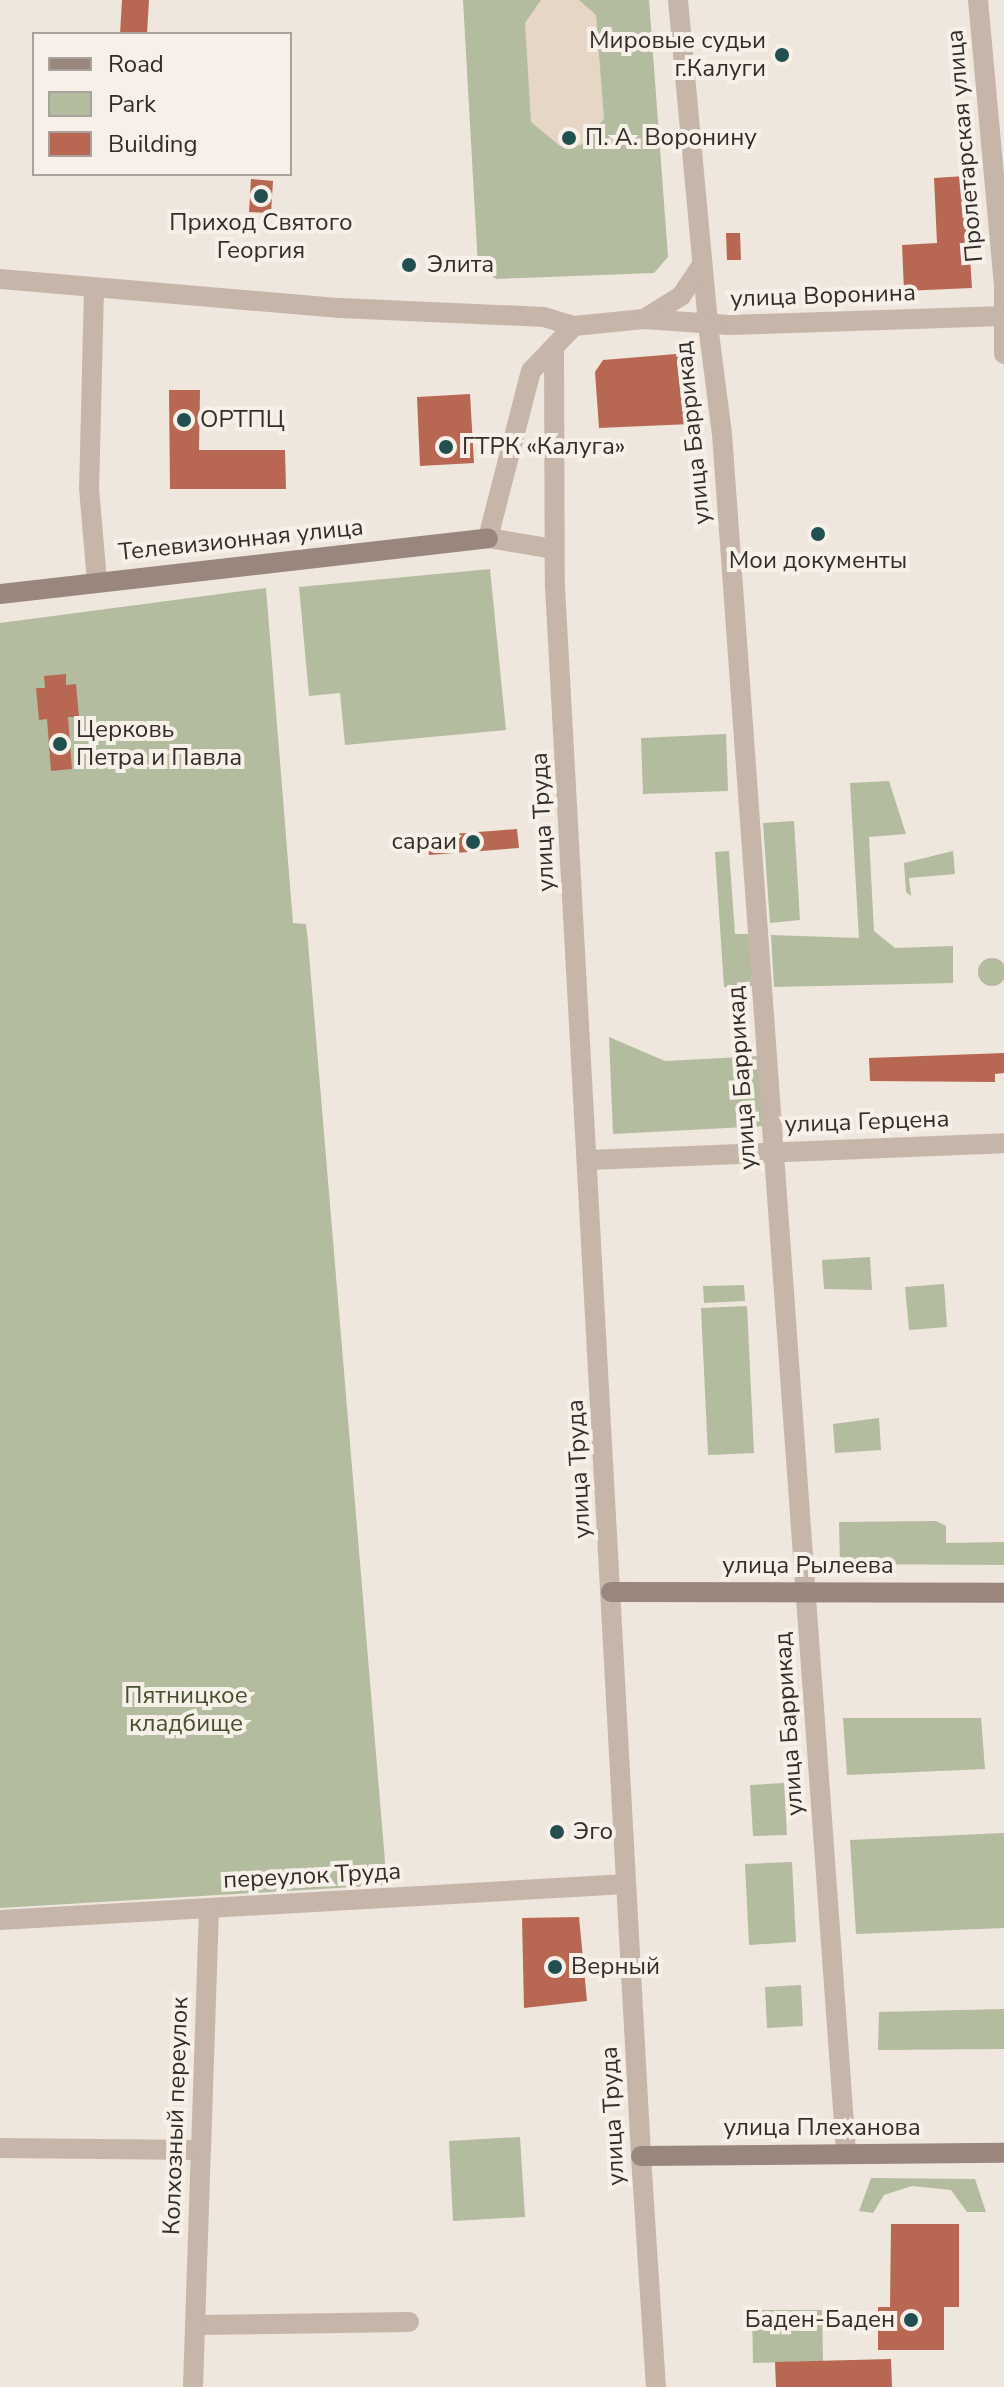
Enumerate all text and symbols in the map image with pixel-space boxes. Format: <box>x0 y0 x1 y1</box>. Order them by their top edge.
place label: Мировые судьи г.Калуги <box>589 27 766 83</box>
street label: Пролетарская улица <box>940 29 990 263</box>
legend <box>32 32 292 176</box>
marker: Мировые судьи г.Калуги <box>773 46 791 64</box>
text: Road <box>108 48 164 80</box>
text: Park <box>108 88 156 120</box>
place label: П. А. Воронину <box>585 124 757 152</box>
text: Building <box>108 128 198 160</box>
marker: П. А. Воронину <box>560 129 578 147</box>
marker: Приход Святого Георгия <box>252 187 270 205</box>
place label: Приход Святого Георгия <box>169 209 353 265</box>
place label: Элита <box>427 251 494 279</box>
marker: Элита <box>398 254 420 276</box>
street label: улица Воронина <box>730 278 916 314</box>
street label: улица Баррикад <box>669 340 717 526</box>
place label: ОРТПЦ <box>200 406 285 434</box>
marker: ОРТПЦ <box>175 411 193 429</box>
place label: ГТРК «Калуга» <box>462 433 625 461</box>
marker: ГТРК «Калуга» <box>437 438 455 456</box>
street label: Телевизионная улица <box>117 513 365 567</box>
marker: Мои документы <box>809 525 827 543</box>
place label: Мои документы <box>729 547 907 575</box>
place label: Церковь Петра и Павла <box>76 716 242 772</box>
marker: Церковь Петра и Павла <box>51 735 69 753</box>
street label: улица Труда <box>525 752 561 892</box>
place label: сараи <box>392 828 457 856</box>
marker: сараи <box>464 833 482 851</box>
street label: улица Баррикад <box>721 985 763 1171</box>
street label: улица Герцена <box>784 1105 950 1139</box>
street label: улица Труда <box>561 1399 597 1539</box>
street label: улица Рылеева <box>722 1552 894 1580</box>
street label: улица Баррикад <box>768 1631 810 1817</box>
park label: Пятницкое кладбище <box>124 1682 248 1738</box>
place label: Эго <box>573 1818 613 1846</box>
marker: Эго <box>548 1823 566 1841</box>
street label: переулок Труда <box>222 1857 402 1895</box>
place label: Верный <box>571 1953 660 1981</box>
marker: Верный <box>546 1958 564 1976</box>
street label: Колхозный переулок <box>157 1996 195 2236</box>
street label: улица Труда <box>595 2046 631 2186</box>
street label: улица Плеханова <box>723 2114 921 2142</box>
place label: Баден-Баден <box>745 2306 895 2334</box>
marker: Баден-Баден <box>902 2311 920 2329</box>

